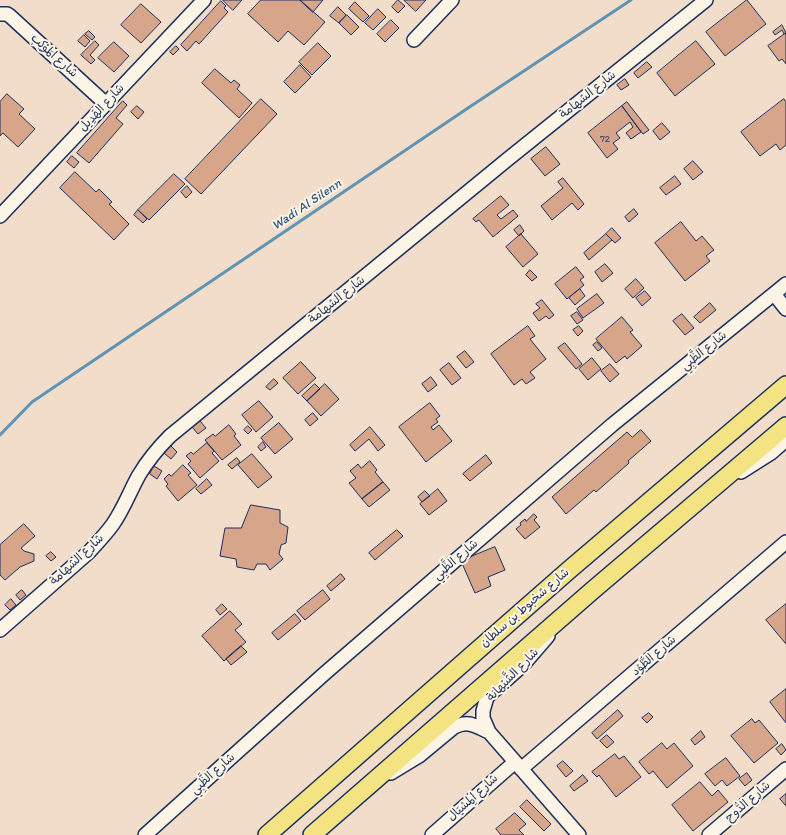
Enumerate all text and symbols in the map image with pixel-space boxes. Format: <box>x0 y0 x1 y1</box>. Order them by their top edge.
street label: شارع المَوْكِب <box>27 31 81 81</box>
street label: شارع الشهامة <box>557 68 619 122</box>
street label: شارع الهَدِيل <box>76 81 128 135</box>
house number: 72 <box>600 133 610 145</box>
water label: Wadi Al Silenn <box>269 176 345 234</box>
street label: شارع الشهامة <box>306 273 368 327</box>
street label: شارع الظَّبِي <box>678 328 730 374</box>
street label: شارع الشهامة <box>47 531 107 589</box>
street label: شارع الظَّبِي <box>431 537 481 583</box>
street label: شارع شخبوط بن سلطان <box>478 565 572 651</box>
street label: شارع الطَّوْد <box>629 633 679 679</box>
street label: شارع الشَّبْهانة <box>484 645 542 705</box>
street label: شارع الظَّبِي <box>188 750 238 798</box>
street label: شارع المِسْيَال <box>445 772 501 824</box>
street label: شارع الدُّوح <box>723 779 773 825</box>

